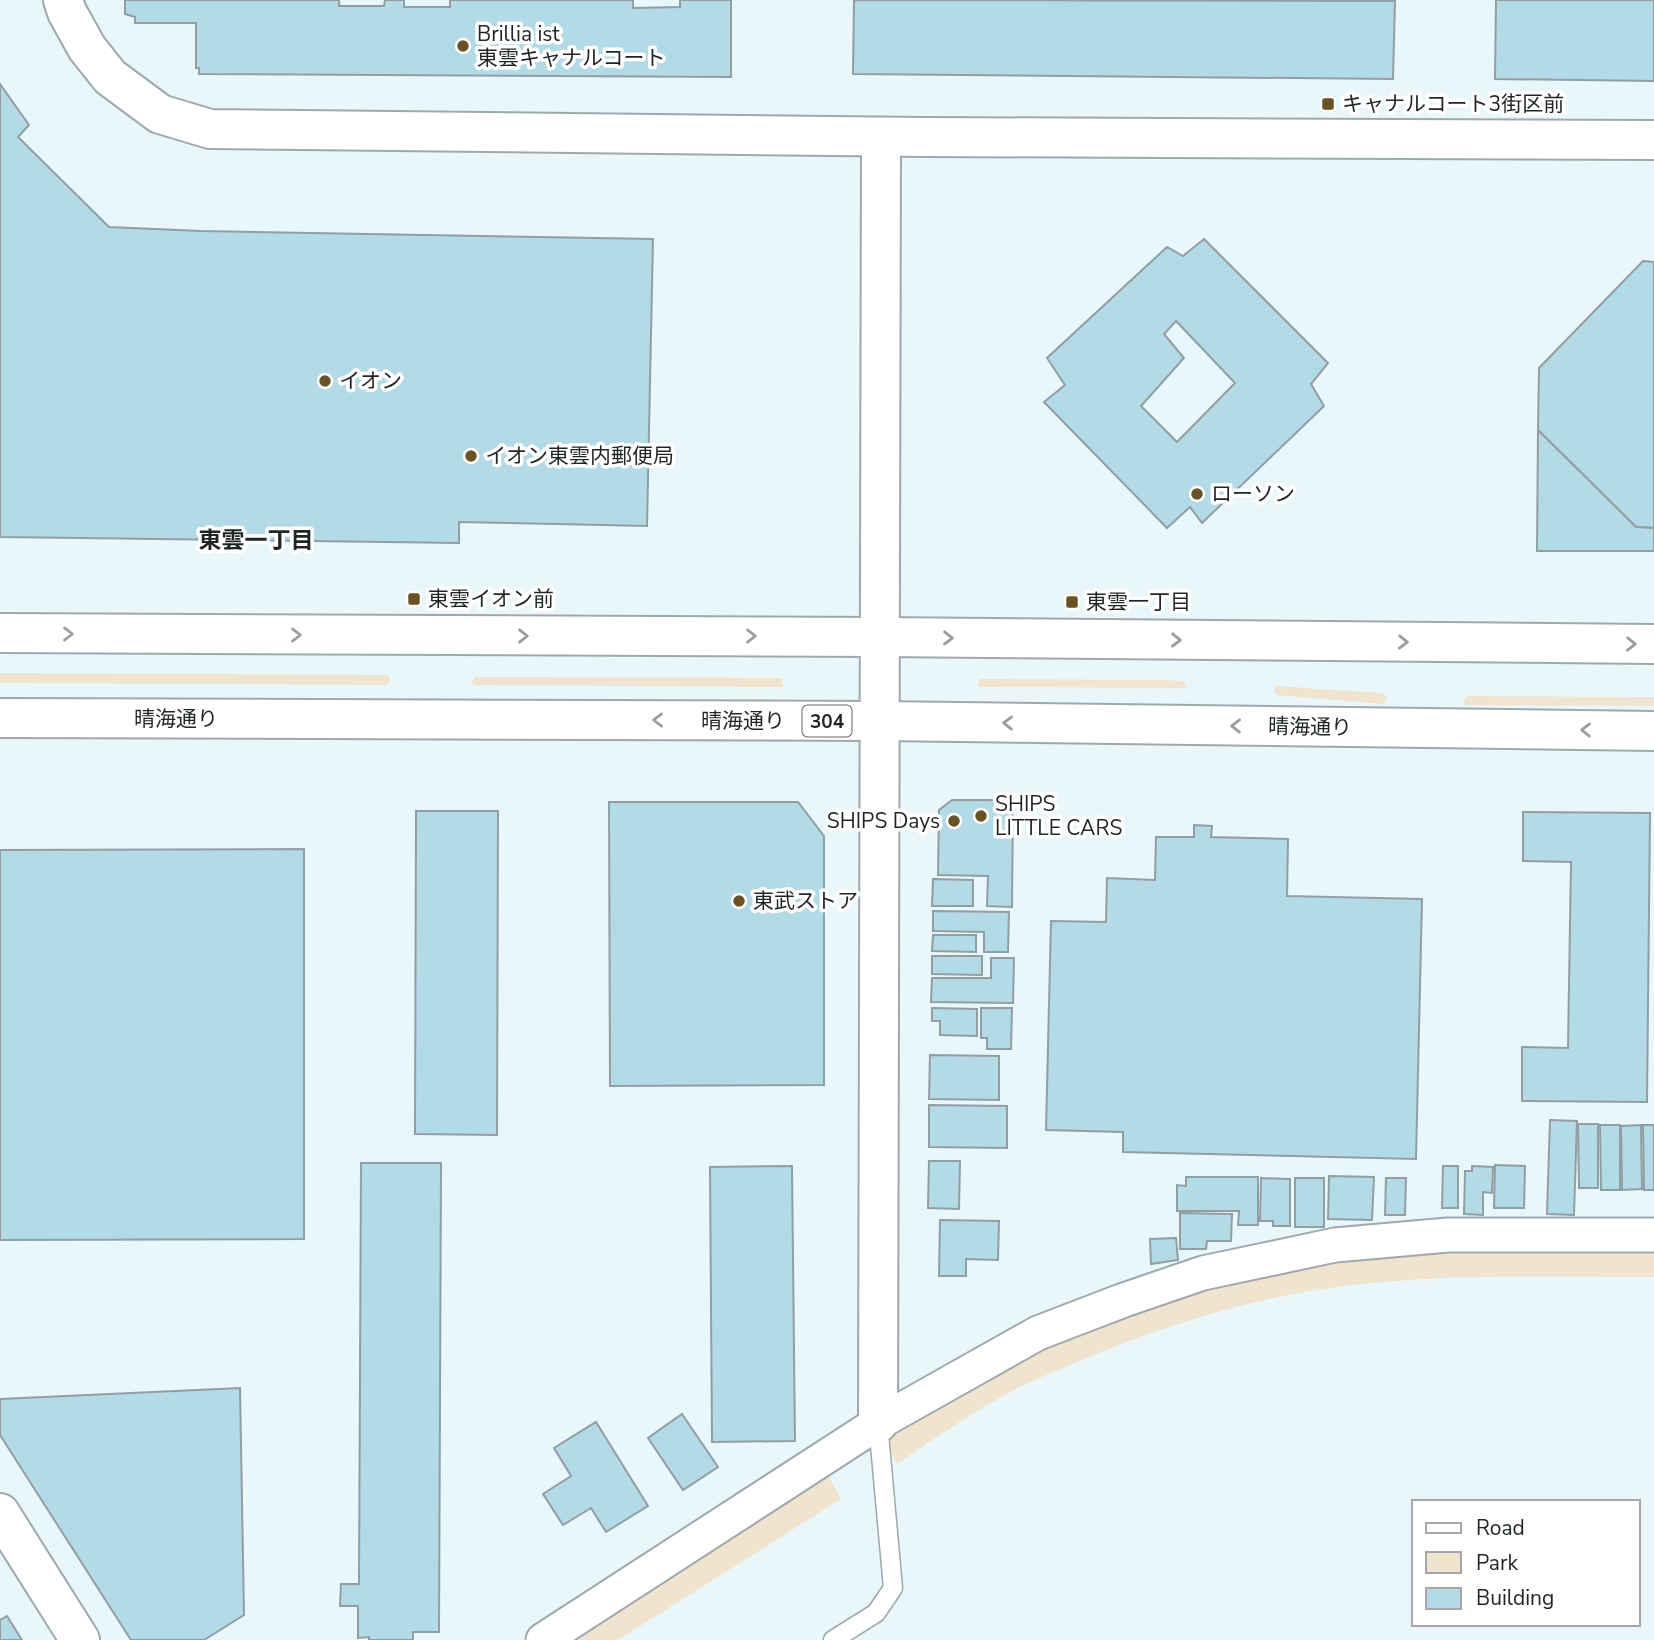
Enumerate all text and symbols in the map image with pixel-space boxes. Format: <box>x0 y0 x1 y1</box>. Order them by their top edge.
place label: Brillia ist 東雲キャナルコート <box>477 20 666 72</box>
marker: Brillia ist 東雲キャナルコート <box>455 38 471 54</box>
place label: キャナルコート3街区前 <box>1342 90 1564 118</box>
marker: キャナルコート3街区前 <box>1320 96 1336 112</box>
place label: イオン <box>339 367 402 395</box>
marker: イオン <box>317 373 333 389</box>
place label: イオン東雲内郵便局 <box>485 442 674 470</box>
marker: イオン東雲内郵便局 <box>463 448 479 464</box>
place label: ローソン <box>1211 480 1295 508</box>
marker: ローソン <box>1189 486 1205 502</box>
district label: 東雲一丁目 <box>199 525 314 556</box>
place label: 東雲イオン前 <box>428 585 554 613</box>
place label: 東雲一丁目 <box>1086 588 1191 616</box>
marker: 東雲イオン前 <box>406 591 422 607</box>
marker: 東雲一丁目 <box>1064 594 1080 610</box>
one-way arrow <box>63 626 74 642</box>
one-way arrow <box>291 627 301 643</box>
one-way arrow <box>518 628 529 643</box>
one-way arrow <box>745 629 756 644</box>
one-way arrow <box>943 630 954 645</box>
one-way arrow <box>1171 632 1182 648</box>
one-way arrow <box>1399 634 1409 650</box>
one-way arrow <box>1626 636 1637 652</box>
street label: 晴海通り <box>134 705 218 733</box>
road number: 304 <box>802 706 852 736</box>
street label: 晴海通り <box>701 707 785 735</box>
street label: 晴海通り <box>1268 712 1352 742</box>
one-way arrow <box>653 713 664 728</box>
one-way arrow <box>1003 715 1013 731</box>
one-way arrow <box>1230 718 1241 734</box>
one-way arrow <box>1580 722 1591 738</box>
place label: SHIPS LITTLE CARS <box>995 790 1122 842</box>
place label: SHIPS Days <box>827 807 940 835</box>
marker: SHIPS LITTLE CARS <box>973 808 989 824</box>
marker: SHIPS Days <box>946 813 962 829</box>
place label: 東武ストア <box>753 887 858 915</box>
marker: 東武ストア <box>731 893 747 909</box>
legend <box>1412 1500 1640 1626</box>
text: Road <box>1476 1514 1525 1542</box>
text: Park <box>1476 1549 1518 1577</box>
text: Building <box>1476 1584 1554 1612</box>

